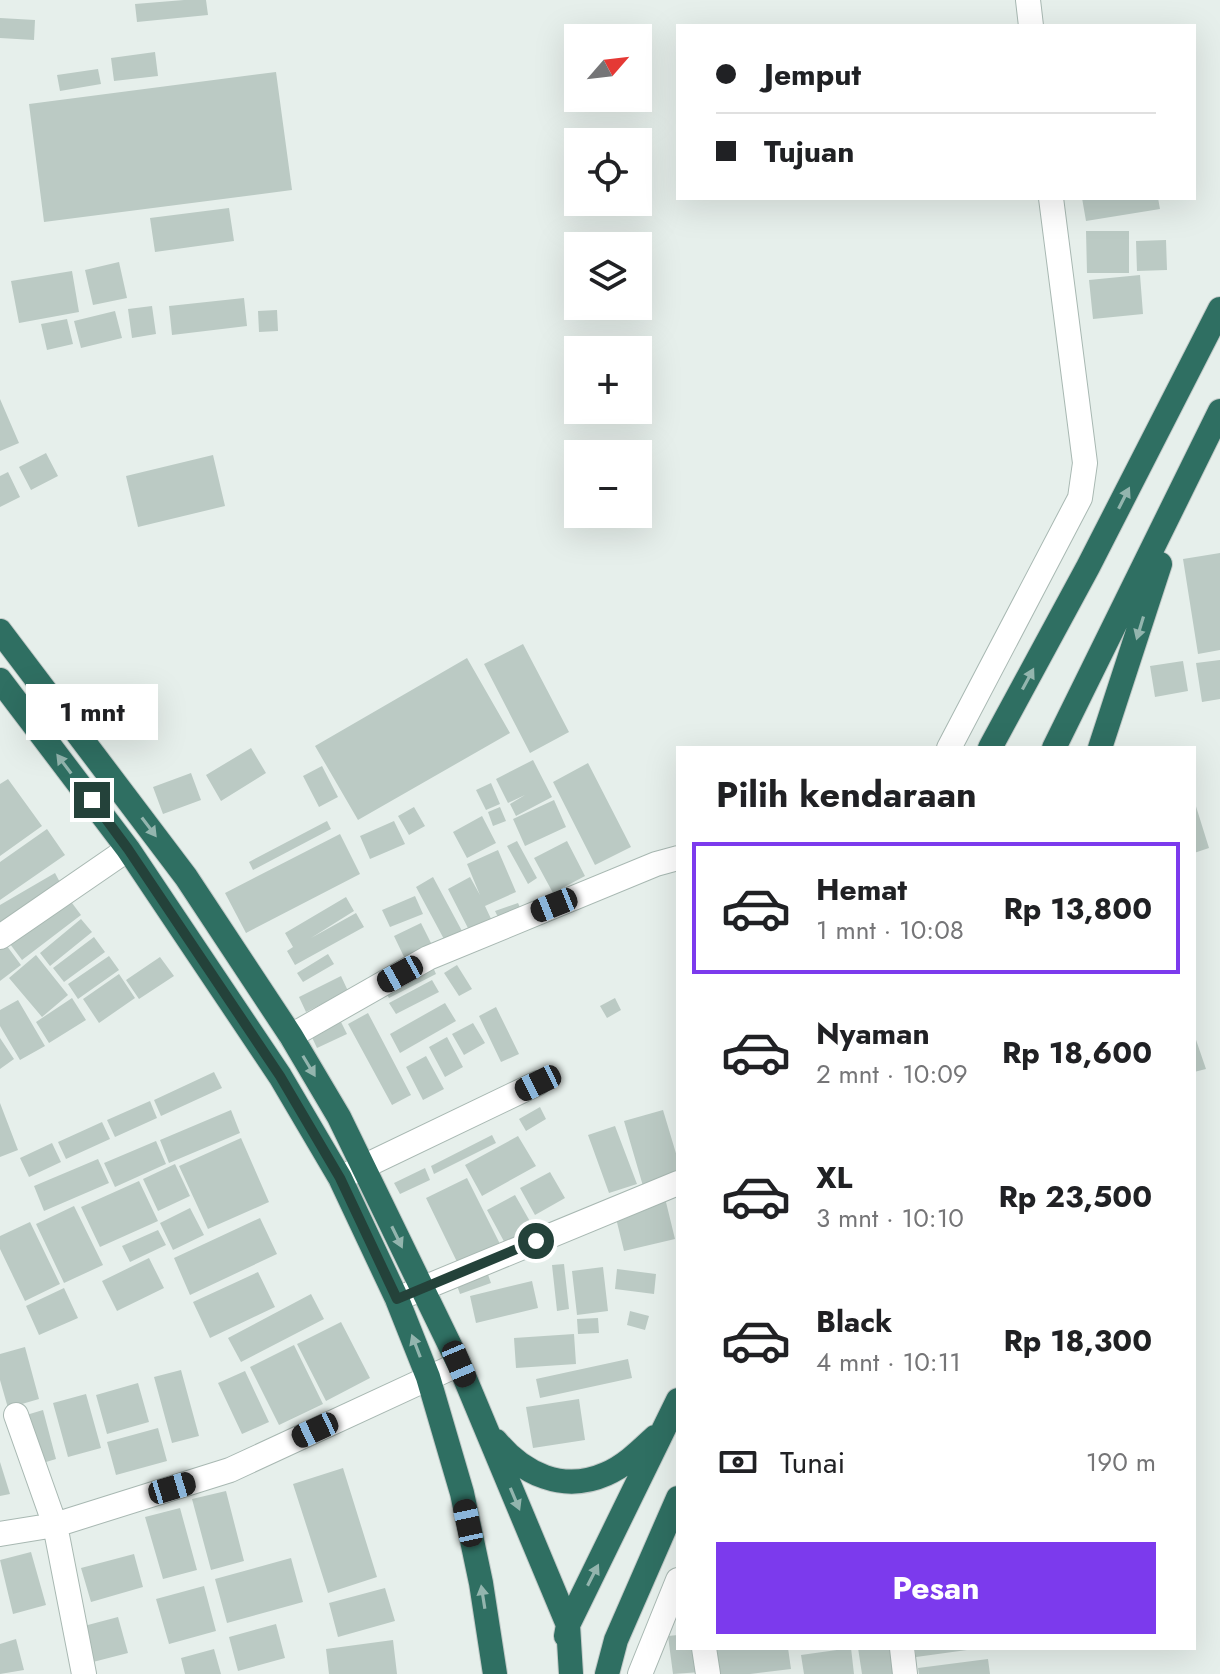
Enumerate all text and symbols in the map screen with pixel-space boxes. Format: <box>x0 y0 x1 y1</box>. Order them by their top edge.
north arrow <box>564 24 652 112</box>
map controls <box>564 24 652 528</box>
text: Jemput <box>764 53 861 96</box>
button: locate <box>564 128 652 216</box>
text: Tujuan <box>764 130 855 173</box>
button: layers <box>564 232 652 320</box>
button: + <box>564 336 652 424</box>
button: − <box>564 440 652 528</box>
one-way arrow <box>1117 486 1130 509</box>
one-way arrow <box>1133 617 1146 641</box>
one-way arrow <box>1021 668 1034 691</box>
callout: 1 mnt <box>26 684 158 740</box>
text: 1 mnt <box>59 693 125 731</box>
one-way arrow <box>56 754 72 774</box>
text: Pilih kendaraan <box>716 768 977 820</box>
route end <box>74 782 110 818</box>
one-way arrow <box>140 817 156 837</box>
text: Hemat <box>816 868 907 911</box>
icon: car <box>720 872 792 944</box>
car <box>527 885 581 925</box>
text: Rp 13,800 <box>1003 887 1152 930</box>
text: 1 mnt · 10:08 <box>816 911 964 949</box>
car <box>373 952 427 996</box>
text: Nyaman <box>816 1012 930 1055</box>
icon: car <box>720 1016 792 1088</box>
text: Rp 18,600 <box>1002 1031 1152 1074</box>
one-way arrow <box>302 1055 316 1077</box>
text: 2 mnt · 10:09 <box>816 1055 968 1093</box>
car <box>511 1062 565 1104</box>
text: XL <box>816 1156 852 1199</box>
icon: car <box>720 1160 792 1232</box>
text: Rp 23,500 <box>998 1175 1152 1218</box>
text: 3 mnt · 10:10 <box>816 1199 964 1237</box>
route start <box>518 1223 554 1259</box>
one-way arrow <box>391 1225 404 1248</box>
text: Black <box>816 1300 892 1343</box>
icon: car <box>720 1304 792 1376</box>
text: Rp 18,300 <box>1003 1319 1152 1362</box>
one-way arrow <box>409 1334 422 1358</box>
car <box>439 1337 479 1391</box>
text: 4 mnt · 10:11 <box>816 1343 961 1381</box>
car <box>288 1409 342 1451</box>
icon: cash <box>716 1440 760 1484</box>
text: Tunai <box>780 1441 845 1484</box>
text: 190 m <box>1086 1443 1156 1481</box>
car <box>146 1470 198 1506</box>
one-way arrow <box>509 1487 522 1511</box>
car <box>451 1497 485 1549</box>
button: Pesan <box>716 1542 1156 1634</box>
one-way arrow <box>586 1563 599 1586</box>
one-way arrow <box>476 1584 489 1609</box>

